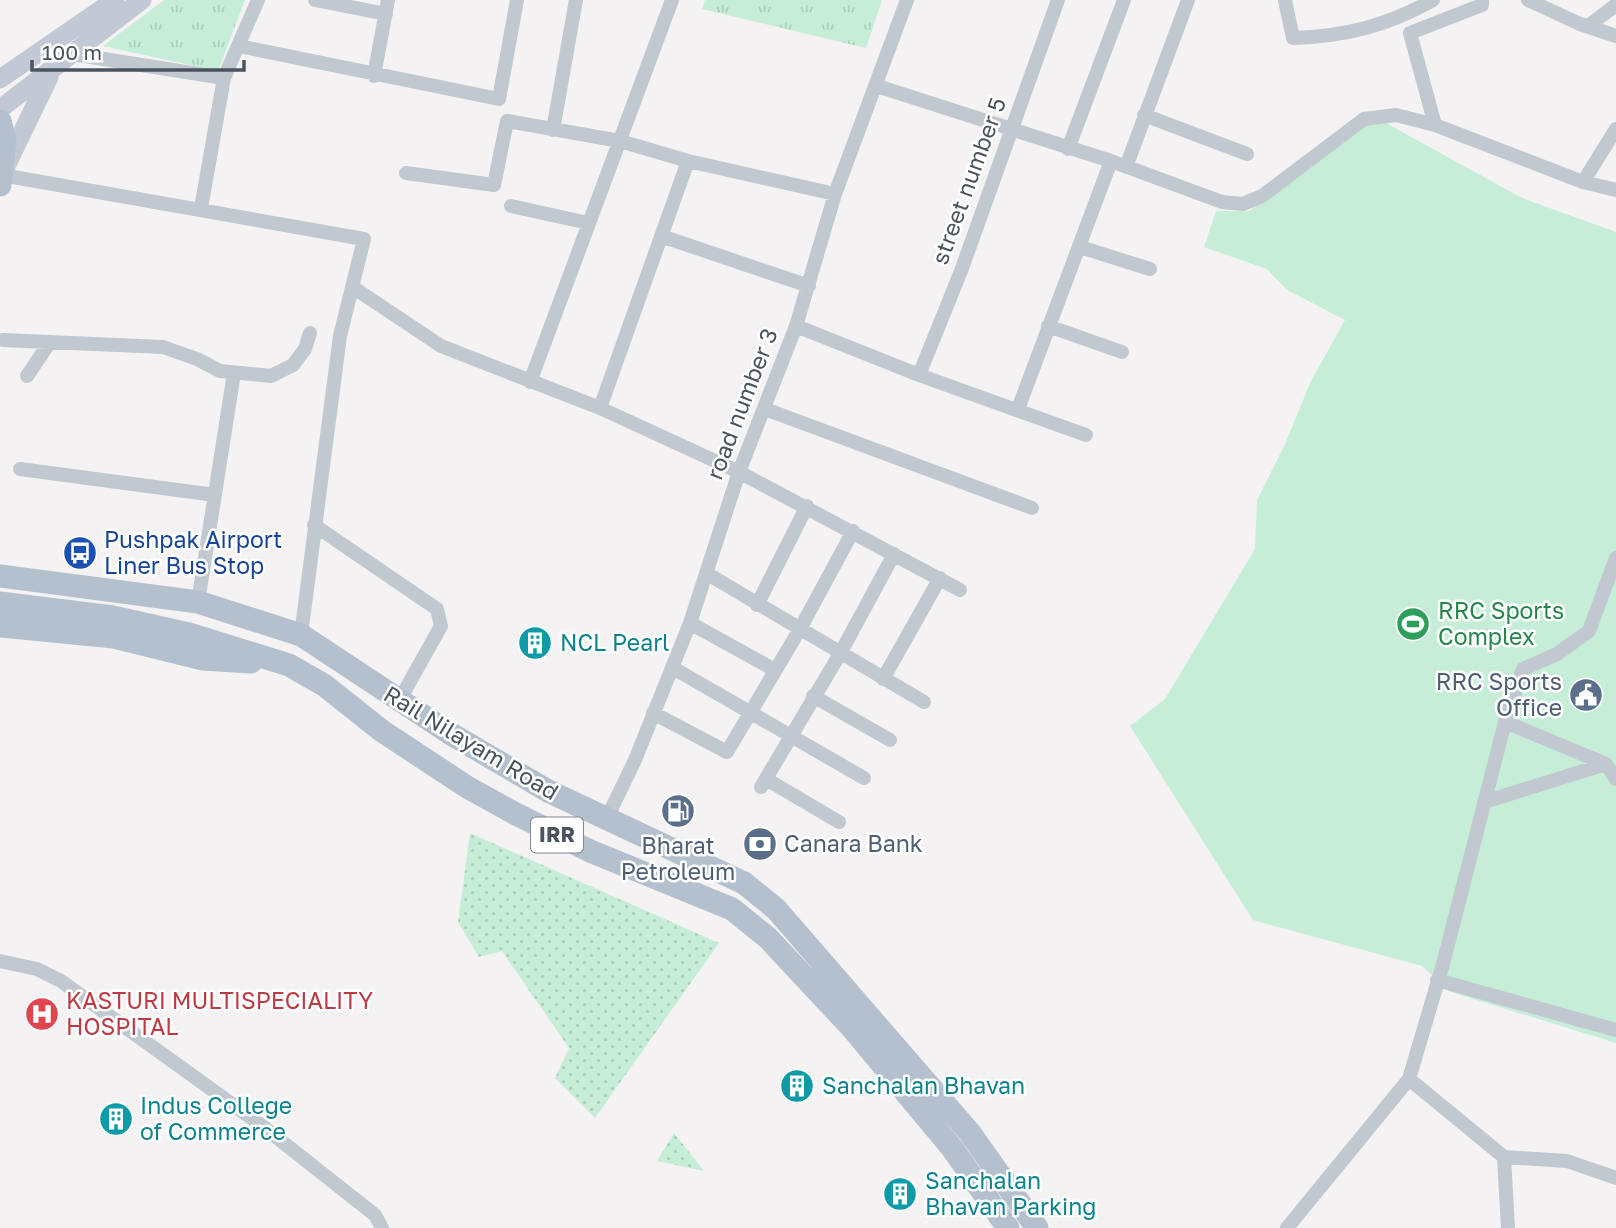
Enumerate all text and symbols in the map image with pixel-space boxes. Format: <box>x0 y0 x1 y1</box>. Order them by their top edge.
scale bar <box>32 28 243 72</box>
text: 100 m <box>42 39 102 65</box>
street label: street number 5 <box>925 93 1011 268</box>
street label: road number 3 <box>699 324 783 483</box>
place label: Pushpak Airport Liner Bus Stop <box>104 525 282 579</box>
bus stop icon: Pushpak Airport Liner Bus Stop <box>61 534 99 572</box>
place label: RRC Sports Complex <box>1438 596 1564 650</box>
sports icon: RRC Sports Complex <box>1394 605 1432 643</box>
building icon: NCL Pearl <box>516 624 554 662</box>
place label: NCL Pearl <box>560 628 669 656</box>
place label: RRC Sports Office <box>1436 667 1562 721</box>
public building icon: RRC Sports Office <box>1567 676 1605 714</box>
street label: Rail Nilayam Road <box>379 679 564 805</box>
fuel station icon: Bharat Petroleum <box>659 792 697 830</box>
road number: IRR <box>531 818 583 852</box>
bank icon: Canara Bank <box>741 825 779 863</box>
place label: Canara Bank <box>784 829 923 857</box>
place label: Bharat Petroleum <box>621 831 735 885</box>
place label: KASTURI MULTISPECIALITY HOSPITAL <box>66 986 373 1040</box>
hospital icon: KASTURI MULTISPECIALITY HOSPITAL <box>23 995 61 1033</box>
building icon: Sanchalan Bhavan <box>778 1067 816 1105</box>
place label: Sanchalan Bhavan <box>822 1071 1025 1099</box>
place label: Indus College of Commerce <box>140 1091 292 1145</box>
building icon: Indus College of Commerce <box>97 1100 135 1138</box>
place label: Sanchalan Bhavan Parking <box>925 1166 1096 1220</box>
building icon: Sanchalan Bhavan Parking <box>881 1175 919 1213</box>

